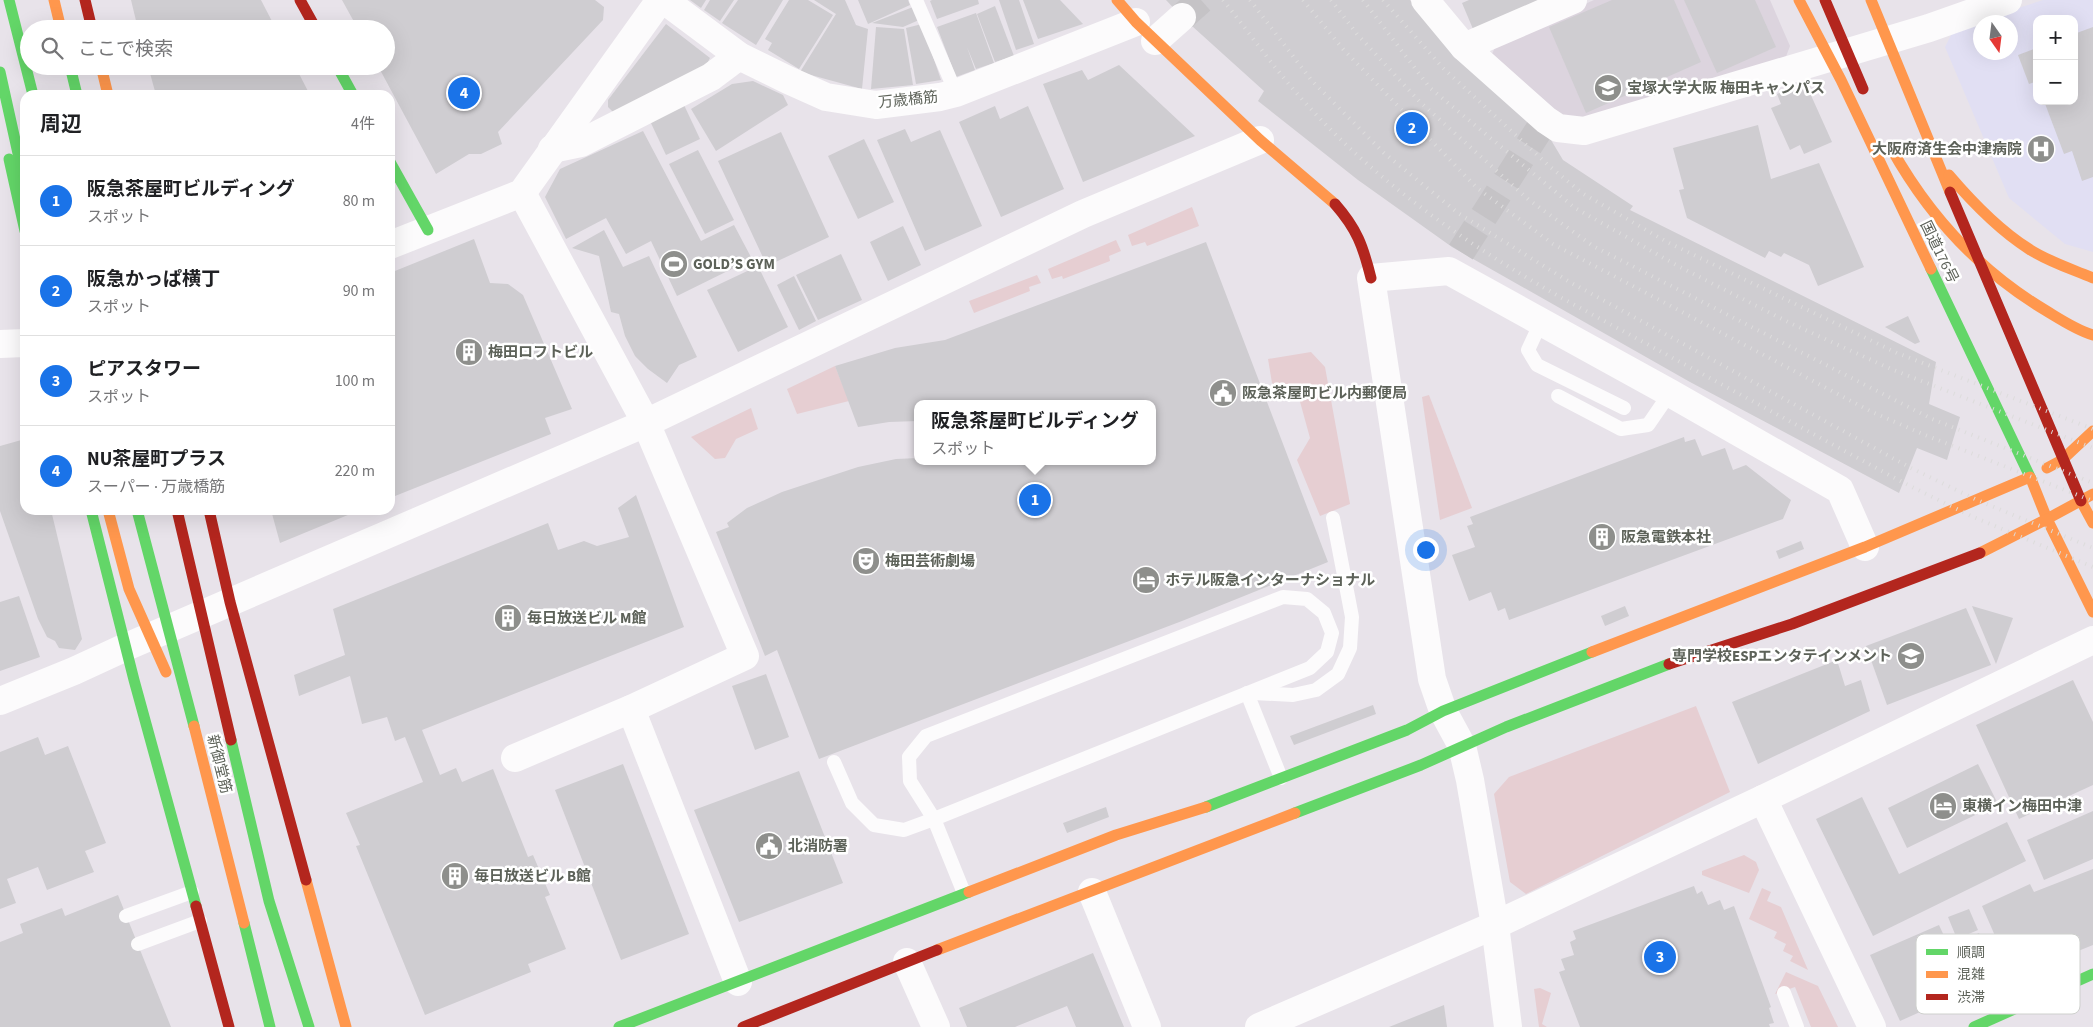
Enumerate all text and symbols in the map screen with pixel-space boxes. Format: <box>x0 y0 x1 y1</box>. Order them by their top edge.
north arrow <box>1973 15 2018 60</box>
map controls <box>2033 15 2078 105</box>
button: + <box>2033 15 2078 60</box>
search box <box>20 20 395 75</box>
icon: search <box>38 34 66 62</box>
text: ここで検索 <box>78 36 173 63</box>
button: − <box>2033 60 2078 105</box>
school or university icon: 宝塚大学大阪 梅田キャンパス <box>1593 73 1623 103</box>
pin: 4 <box>448 74 480 112</box>
place label: 宝塚大学大阪 梅田キャンパス <box>1627 78 1825 99</box>
street label: 万歳橋筋 <box>877 86 939 114</box>
text: 周辺 <box>40 109 82 139</box>
pin: 2 <box>1396 109 1428 147</box>
text: 4件 <box>351 113 375 135</box>
hospital icon: 大阪府済生会中津病院 <box>2026 134 2056 164</box>
place label: 大阪府済生会中津病院 <box>1872 139 2022 160</box>
text: 阪急茶屋町ビルディング <box>87 176 295 203</box>
text: 1 <box>52 190 60 212</box>
text: 80 m <box>343 190 375 212</box>
text: スポット <box>87 206 151 228</box>
street label: 国道176号 <box>1915 217 1963 287</box>
sports icon: GOLD’S GYM <box>659 249 689 279</box>
place label: GOLD’S GYM <box>693 254 775 275</box>
text: 阪急かっぱ横丁 <box>87 266 220 293</box>
text: 2 <box>52 280 60 302</box>
text: 90 m <box>343 280 375 302</box>
text: スポット <box>87 296 151 318</box>
building icon: 梅田ロフトビル <box>454 337 484 367</box>
place label: 梅田ロフトビル <box>488 342 593 363</box>
text: ピアスタワー <box>87 356 201 383</box>
text: 3 <box>52 370 60 392</box>
text: 100 m <box>335 370 375 392</box>
public building icon: 阪急茶屋町ビル内郵便局 <box>1208 378 1238 408</box>
place label: 阪急茶屋町ビル内郵便局 <box>1242 383 1407 404</box>
text: スポット <box>87 386 151 408</box>
popup <box>914 400 1156 465</box>
text: 阪急茶屋町ビルディング <box>931 408 1139 435</box>
text: スポット <box>931 438 995 460</box>
text: NU茶屋町プラス <box>87 446 226 473</box>
text: 4 <box>52 460 60 482</box>
text: 220 m <box>335 460 375 482</box>
text: スーパー · 万歳橋筋 <box>87 476 225 498</box>
pin: 1 <box>1019 481 1051 519</box>
building icon: 阪急電鉄本社 <box>1587 522 1617 552</box>
place label: 阪急電鉄本社 <box>1621 527 1711 548</box>
your location <box>1413 537 1439 563</box>
theatre icon: 梅田芸術劇場 <box>851 546 881 576</box>
place label: 梅田芸術劇場 <box>885 551 975 572</box>
hotel icon: ホテル阪急インターナショナル <box>1131 565 1161 595</box>
place label: ホテル阪急インターナショナル <box>1165 570 1375 591</box>
building icon: 毎日放送ビル M館 <box>493 603 523 633</box>
place label: 毎日放送ビル M館 <box>527 608 646 629</box>
school or university icon: 専門学校ESPエンタテインメント <box>1896 641 1926 671</box>
place label: 専門学校ESPエンタテインメント <box>1672 646 1892 667</box>
street label: 新御堂筋 <box>202 732 236 796</box>
hotel icon: 東横イン梅田中津 <box>1928 791 1958 821</box>
place label: 東横イン梅田中津 <box>1962 796 2082 817</box>
public building icon: 北消防署 <box>754 831 784 861</box>
place label: 北消防署 <box>788 836 848 857</box>
building icon: 毎日放送ビル B館 <box>440 861 470 891</box>
place label: 毎日放送ビル B館 <box>474 866 591 887</box>
legend <box>1916 934 2080 1014</box>
pin: 3 <box>1644 938 1676 976</box>
text: 順調 <box>1957 943 1985 963</box>
text: 混雑 <box>1957 965 1985 985</box>
text: 渋滞 <box>1957 988 1985 1008</box>

